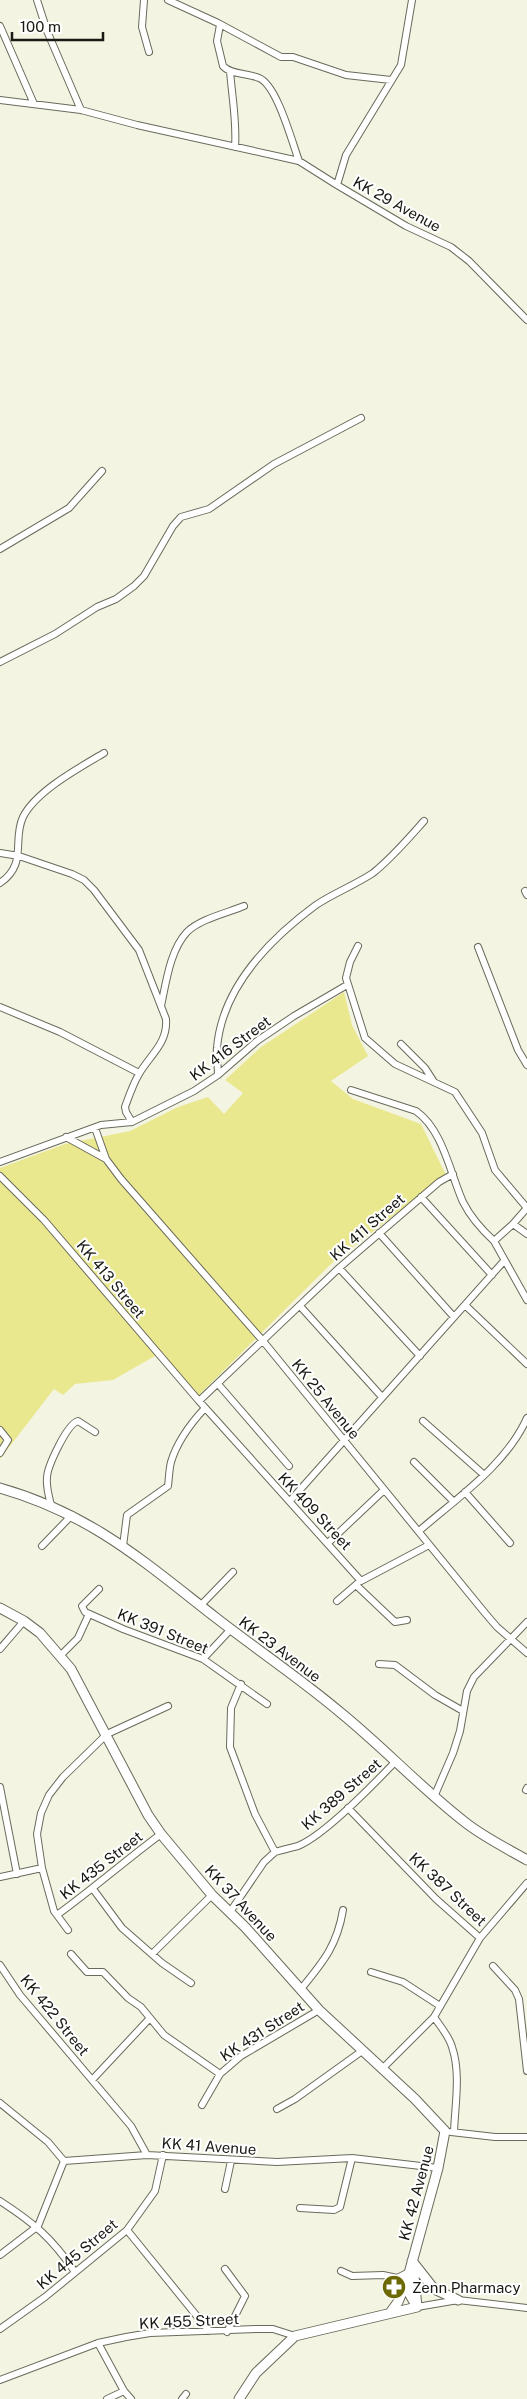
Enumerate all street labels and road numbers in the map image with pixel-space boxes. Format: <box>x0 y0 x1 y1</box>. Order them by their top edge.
street label: KK 29 Avenue <box>350 173 444 235</box>
street label: KK 416 Street <box>186 1012 274 1084</box>
street label: KK 411 Street <box>326 1190 408 1264</box>
street label: KK 413 Street <box>73 1237 149 1322</box>
street label: KK 25 Avenue <box>289 1356 363 1442</box>
street label: KK 409 Street <box>275 1469 355 1553</box>
street label: KK 391 Street <box>115 1605 211 1657</box>
street label: KK 23 Avenue <box>236 1613 324 1685</box>
street label: KK 389 Street <box>298 1755 384 1833</box>
street label: KK 435 Street <box>56 1827 146 1903</box>
street label: KK 387 Street <box>406 1849 490 1929</box>
street label: KK 37 Avenue <box>202 1862 280 1944</box>
street label: KK 422 Street <box>17 1971 93 2059</box>
street label: KK 431 Street <box>217 1997 307 2064</box>
street label: KK 41 Avenue <box>161 2134 257 2158</box>
street label: KK 42 Avenue <box>395 2144 437 2242</box>
street label: KK 445 Street <box>33 2215 121 2293</box>
street label: KK 455 Street <box>139 2310 240 2332</box>

